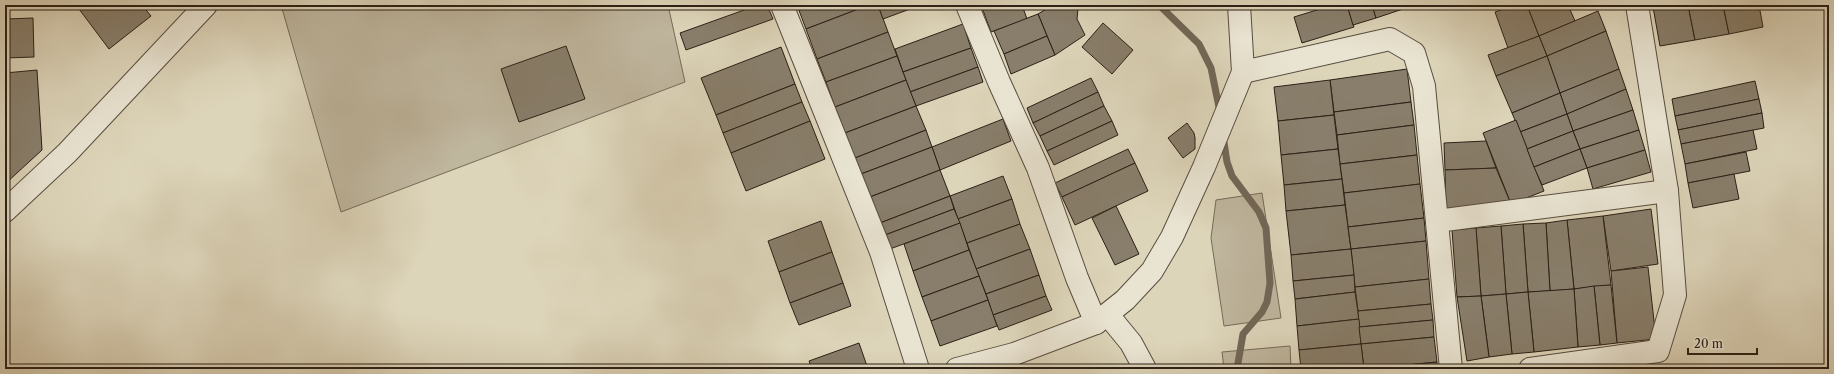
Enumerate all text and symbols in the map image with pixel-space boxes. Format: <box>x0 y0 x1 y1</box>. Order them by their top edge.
scale bar <box>1688 330 1757 356</box>
text: 20 m <box>1694 336 1723 351</box>

